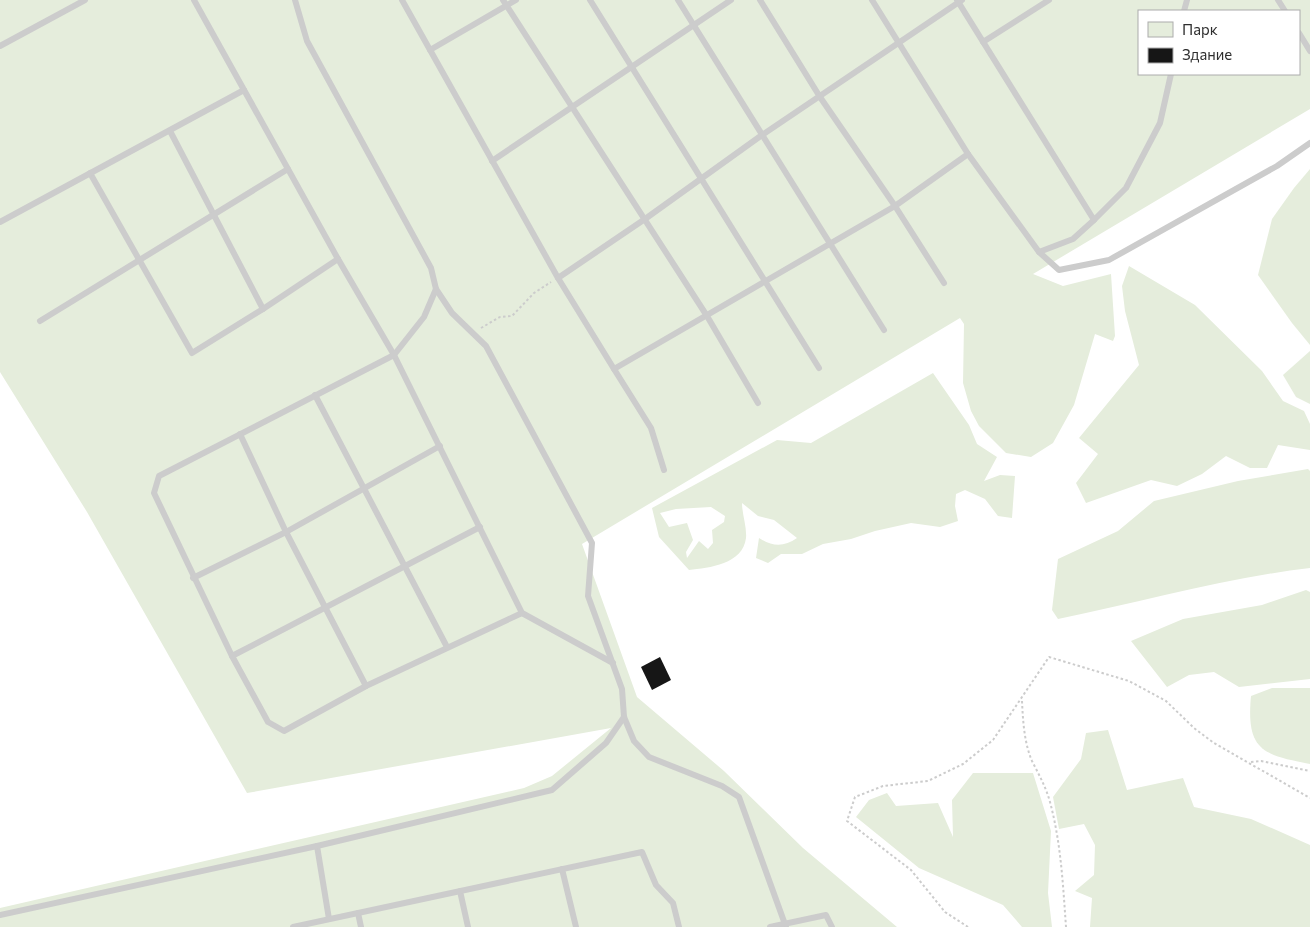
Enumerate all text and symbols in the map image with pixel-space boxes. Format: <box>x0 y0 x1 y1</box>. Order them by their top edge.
legend <box>1138 10 1300 75</box>
text: Парк <box>1182 20 1218 38</box>
text: Здание <box>1182 45 1232 63</box>

